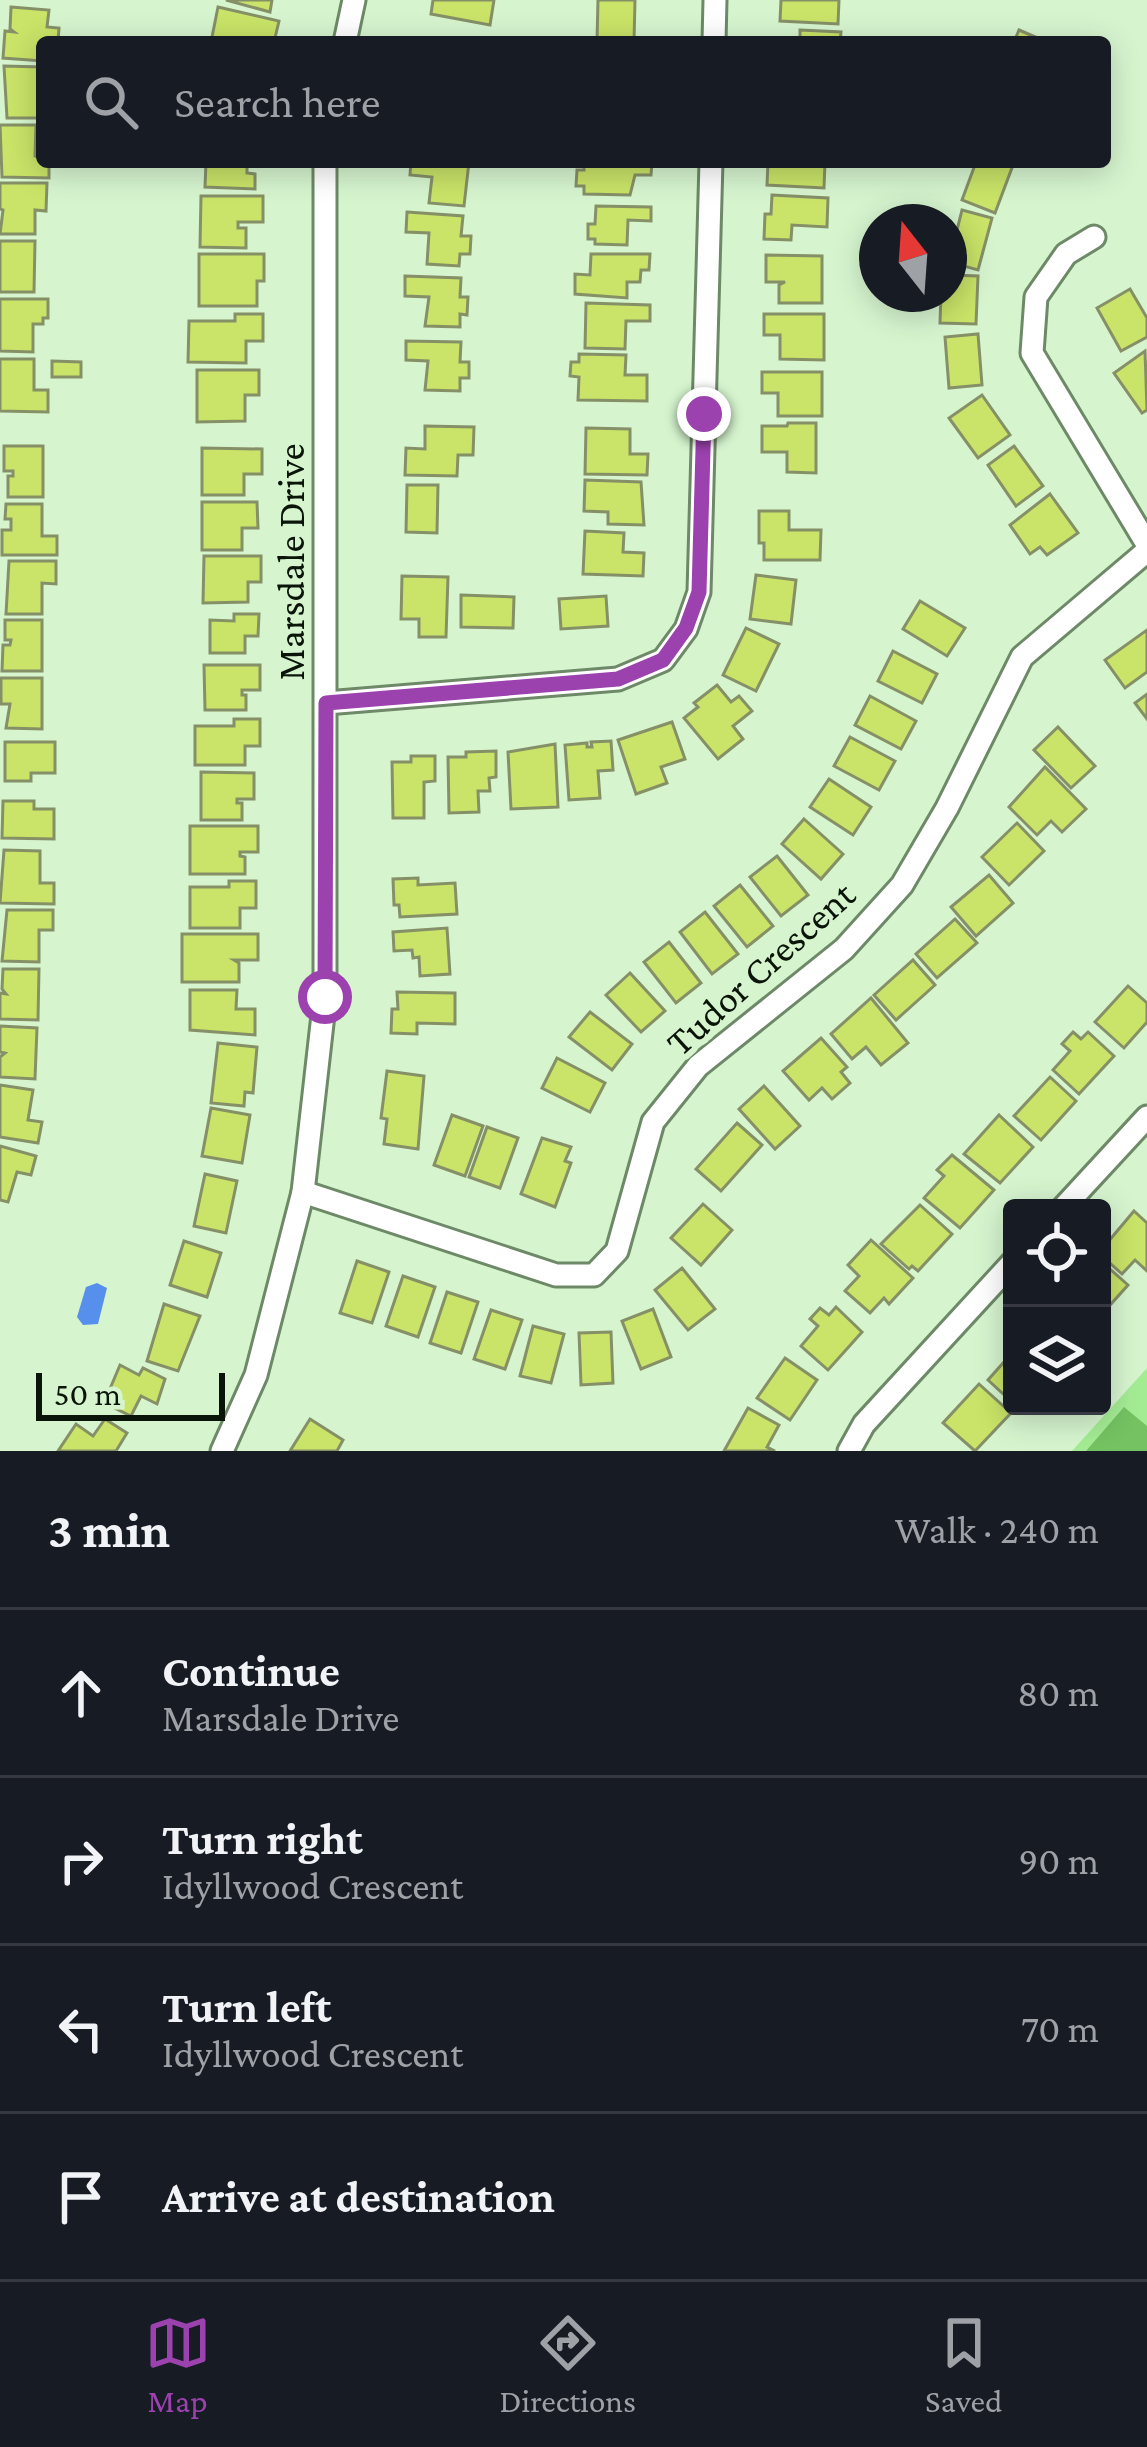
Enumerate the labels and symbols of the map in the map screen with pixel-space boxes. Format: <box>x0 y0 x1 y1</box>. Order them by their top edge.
north arrow <box>859 204 967 312</box>
route end <box>677 387 731 441</box>
street label: Marsdale Drive <box>269 443 312 681</box>
street label: Tudor Crescent <box>657 872 864 1064</box>
route start <box>298 970 352 1024</box>
scale bar <box>36 1367 225 1420</box>

